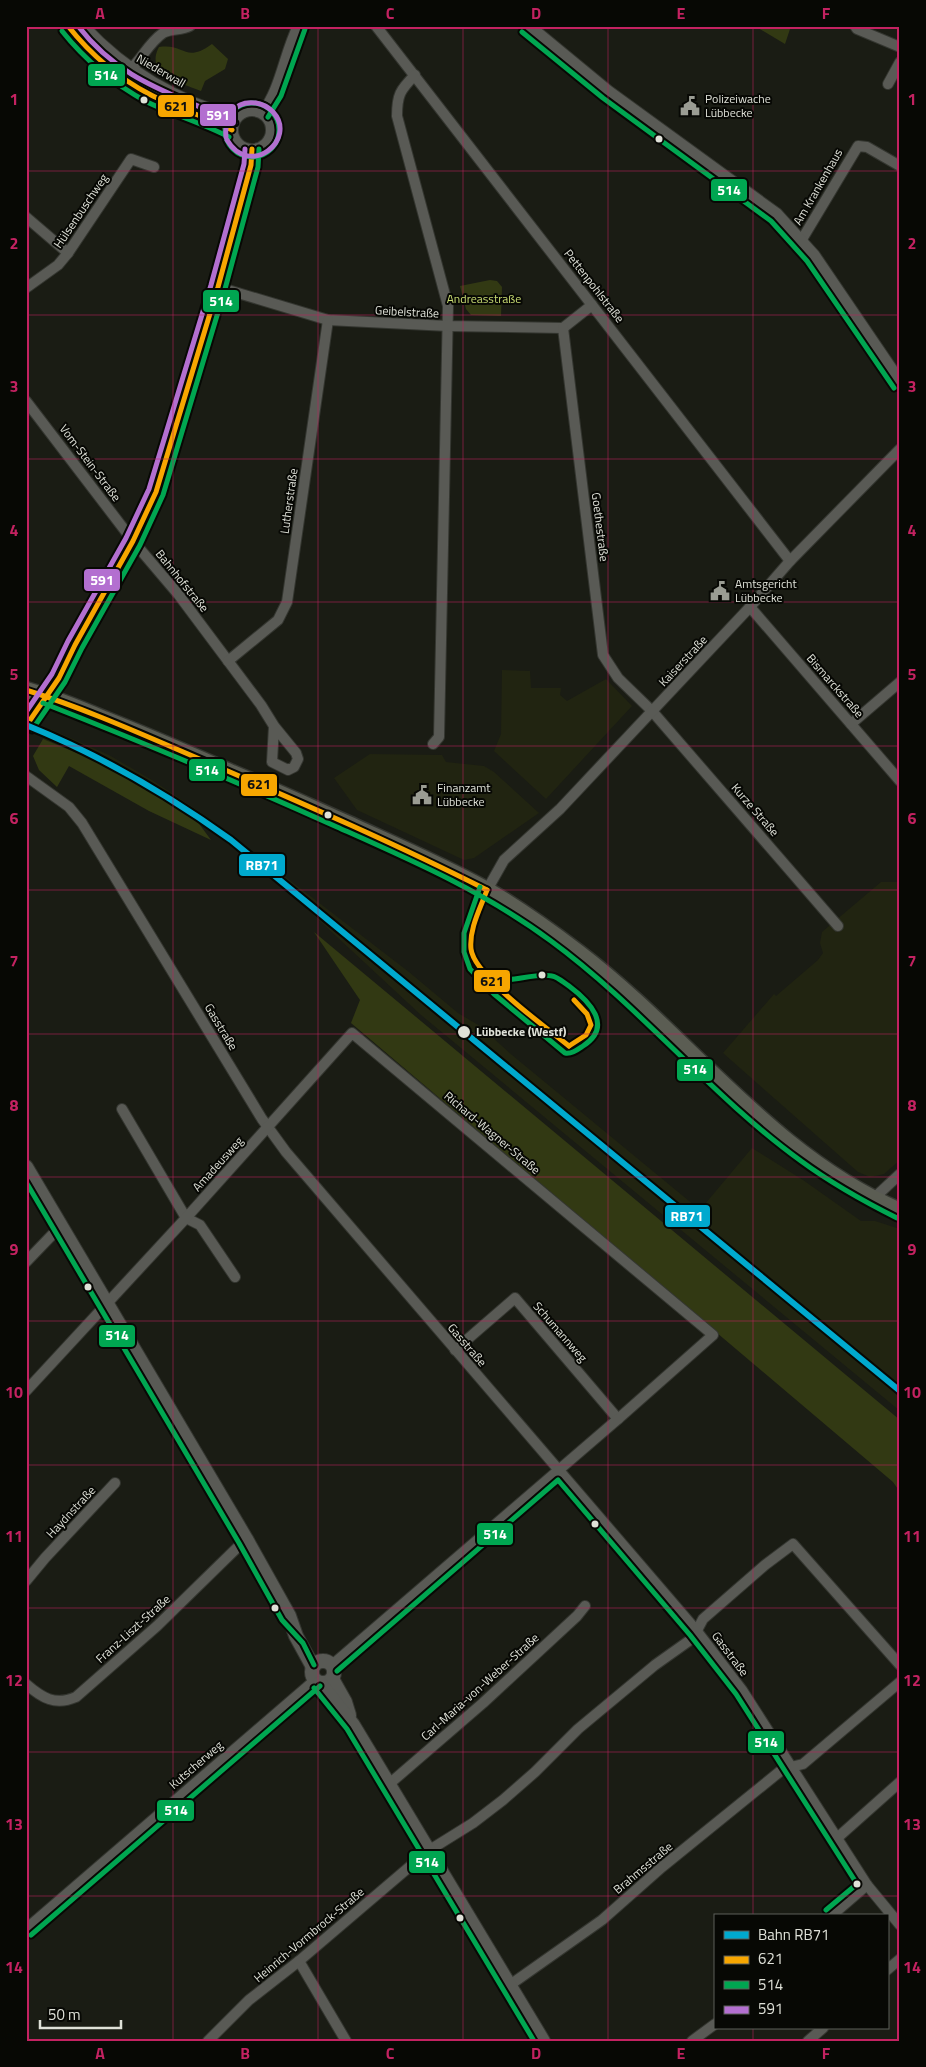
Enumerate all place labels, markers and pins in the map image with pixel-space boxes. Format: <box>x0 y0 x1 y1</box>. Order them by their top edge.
place label: Polizeiwache Lübbecke <box>705 89 771 122</box>
unlabelled marker <box>139 95 149 105</box>
public building icon: Polizeiwache Lübbecke <box>679 95 701 117</box>
unlabelled marker <box>654 134 664 144</box>
place label: Amtsgericht Lübbecke <box>735 574 798 607</box>
public building icon: Amtsgericht Lübbecke <box>709 580 731 602</box>
place label: Finanzamt Lübbecke <box>437 778 491 811</box>
public building icon: Finanzamt Lübbecke <box>411 784 433 806</box>
unlabelled marker <box>323 810 333 820</box>
unlabelled marker <box>537 970 547 980</box>
place label: Lübbecke (Westf) <box>476 1022 567 1041</box>
marker: Lübbecke (Westf) <box>456 1024 472 1040</box>
unlabelled marker <box>83 1282 93 1292</box>
unlabelled marker <box>590 1519 600 1529</box>
unlabelled marker <box>270 1603 280 1613</box>
unlabelled marker <box>852 1879 862 1889</box>
unlabelled marker <box>455 1913 465 1923</box>

